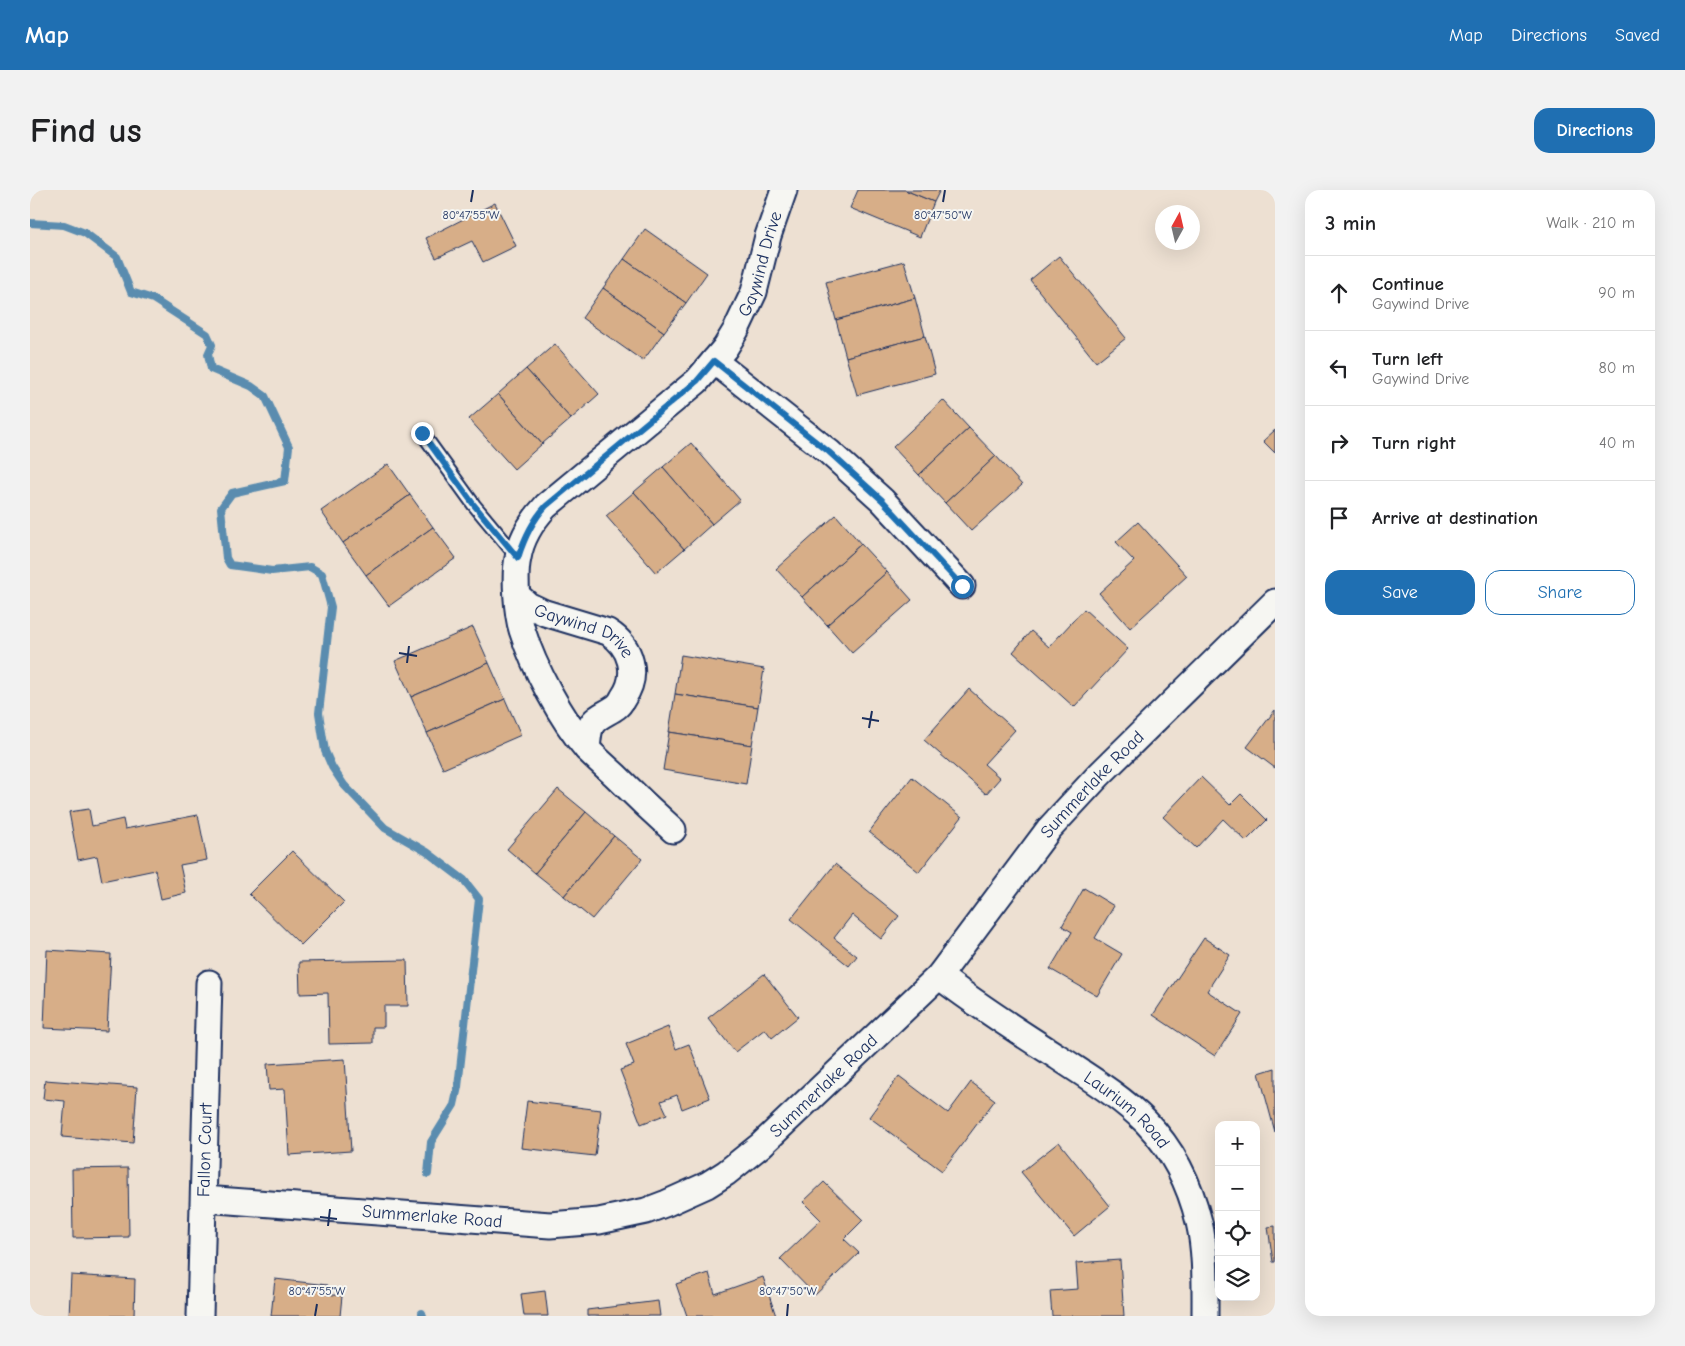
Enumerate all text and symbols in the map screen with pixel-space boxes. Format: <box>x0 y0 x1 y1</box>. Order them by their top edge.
text: Map <box>25 21 69 49</box>
text: Map <box>1449 25 1483 46</box>
text: Directions <box>1511 25 1587 46</box>
text: Saved <box>1615 25 1660 46</box>
button: Directions <box>1534 108 1655 153</box>
text: Find us <box>30 110 142 151</box>
north arrow <box>1155 205 1200 250</box>
text: 80°47'55"W <box>442 208 500 222</box>
text: 80°47'50"W <box>914 208 972 222</box>
street label: Gaywind Drive <box>734 209 787 320</box>
text: 3 min <box>1325 211 1376 235</box>
text: Walk · 210 m <box>1546 214 1635 232</box>
text: Continue <box>1372 273 1444 295</box>
icon: ahead <box>1325 279 1353 307</box>
text: 90 m <box>1598 284 1635 302</box>
text: Gaywind Drive <box>1372 295 1469 313</box>
text: Turn left <box>1372 348 1443 370</box>
icon: left <box>1325 354 1353 382</box>
text: 80 m <box>1598 359 1635 377</box>
text: Gaywind Drive <box>1372 370 1469 388</box>
route end <box>411 422 434 445</box>
icon: right <box>1325 429 1353 457</box>
text: Turn right <box>1372 432 1456 454</box>
text: 40 m <box>1599 434 1635 452</box>
icon: arrive <box>1325 504 1353 532</box>
text: Arrive at destination <box>1372 507 1538 529</box>
button: Save <box>1325 570 1475 615</box>
button: Share <box>1485 570 1635 615</box>
route start <box>951 575 974 598</box>
street label: Gaywind Drive <box>530 599 638 661</box>
street label: Summerlake Road <box>1036 727 1149 842</box>
street label: Summerlake Road <box>766 1030 882 1142</box>
street label: Laurium Road <box>1080 1067 1174 1153</box>
street label: Fallon Court <box>193 1102 217 1197</box>
map controls <box>1215 1121 1260 1301</box>
button: + <box>1215 1121 1260 1166</box>
button: − <box>1215 1166 1260 1211</box>
street label: Summerlake Road <box>361 1201 503 1232</box>
button: locate <box>1215 1211 1260 1256</box>
button: layers <box>1215 1256 1260 1301</box>
text: 80°47'55"W <box>288 1284 346 1298</box>
text: 80°47'50"W <box>759 1284 817 1298</box>

